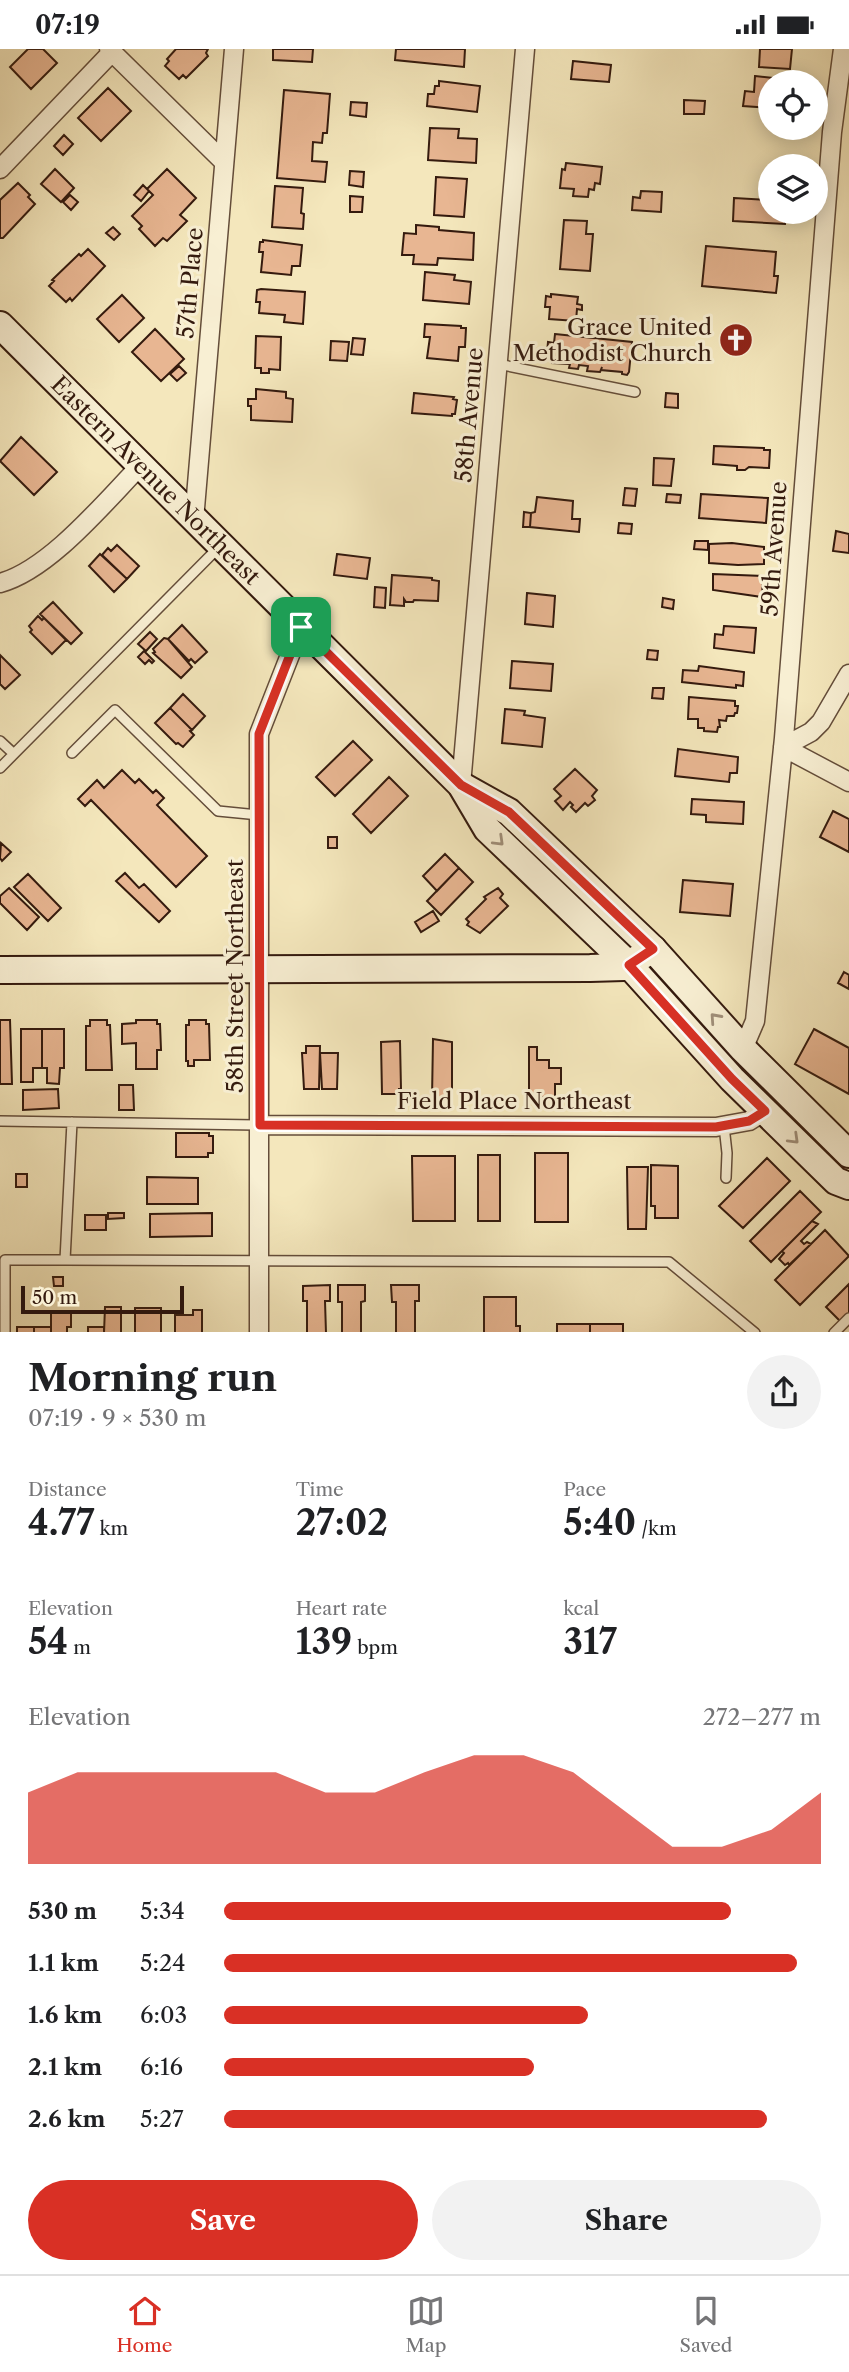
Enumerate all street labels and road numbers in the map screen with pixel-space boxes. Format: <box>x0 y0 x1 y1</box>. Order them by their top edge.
street label: 57th Place <box>171 226 209 340</box>
street label: 58th Avenue <box>449 346 489 484</box>
street label: Eastern Avenue Northeast <box>45 370 266 591</box>
street label: 59th Avenue <box>755 480 793 618</box>
street label: 58th Street Northeast <box>221 859 249 1093</box>
street label: Field Place Northeast <box>397 1087 631 1115</box>

